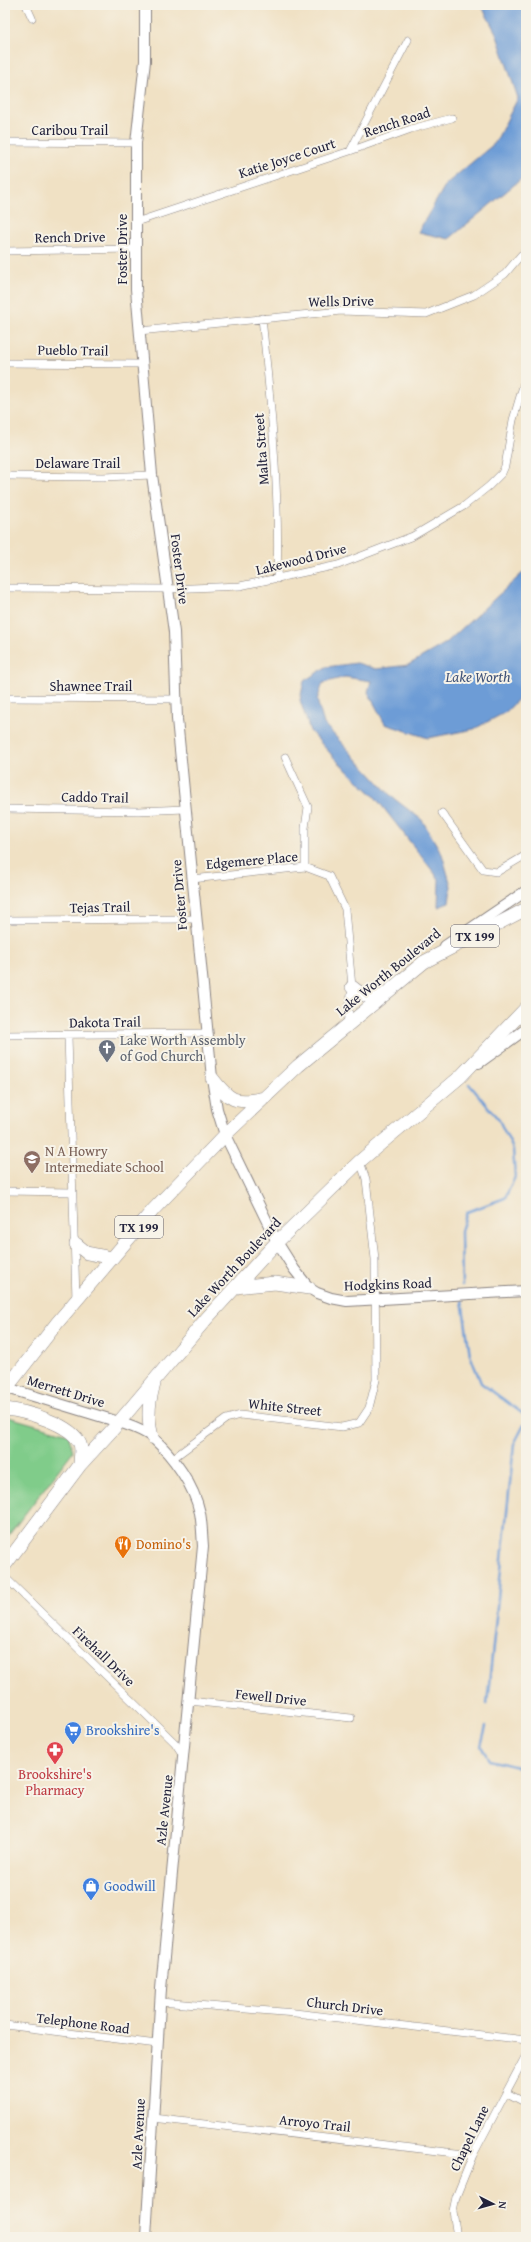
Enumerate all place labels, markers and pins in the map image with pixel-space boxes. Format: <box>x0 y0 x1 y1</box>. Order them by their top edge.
place label: Lake Worth Assembly of God Church <box>120 1030 246 1066</box>
church icon: Lake Worth Assembly of God Church <box>97 1038 117 1063</box>
place label: N A Howry Intermediate School <box>45 1141 164 1177</box>
school or university icon: N A Howry Intermediate School <box>22 1149 42 1174</box>
restaurant icon: Domino's <box>113 1534 133 1559</box>
place label: Domino's <box>136 1534 191 1554</box>
supermarket icon: Brookshire's <box>63 1720 83 1745</box>
place label: Brookshire's <box>86 1720 160 1740</box>
pharmacy icon: Brookshire's Pharmacy <box>45 1740 65 1765</box>
place label: Brookshire's Pharmacy <box>18 1764 92 1800</box>
shop icon: Goodwill <box>81 1876 101 1901</box>
place label: Goodwill <box>104 1876 156 1896</box>

